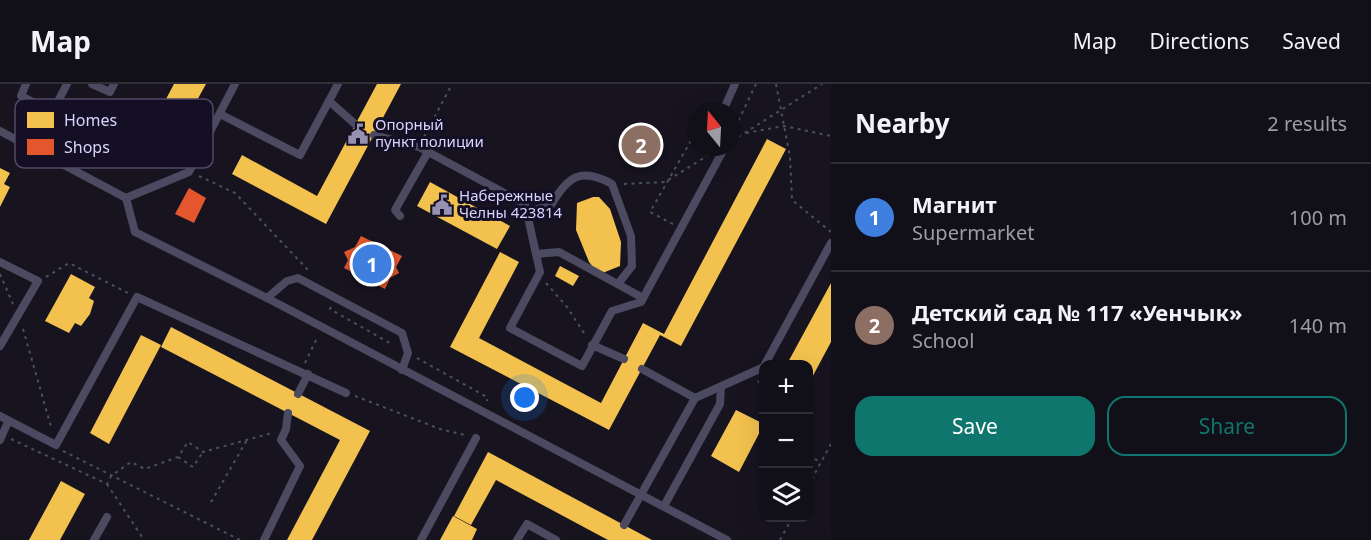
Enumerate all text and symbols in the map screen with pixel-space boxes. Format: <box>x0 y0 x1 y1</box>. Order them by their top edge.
text: Map <box>30 22 91 60</box>
text: Map <box>1073 27 1117 55</box>
text: Directions <box>1150 27 1249 55</box>
text: Saved <box>1282 27 1341 55</box>
legend <box>15 99 213 168</box>
north arrow <box>687 102 741 156</box>
text: Nearby <box>855 105 950 141</box>
text: Homes <box>64 109 117 131</box>
text: 2 results <box>1267 110 1347 137</box>
place label: Опорный пункт полиции <box>375 114 484 151</box>
public building icon: Опорный пункт полиции <box>346 122 370 146</box>
pin: 2 <box>622 122 660 168</box>
text: Shops <box>64 136 110 158</box>
place label: Набережные Челны 423814 <box>459 185 563 222</box>
text: Магнит <box>912 189 997 219</box>
public building icon: Набережные Челны 423814 <box>430 193 454 217</box>
text: 1 <box>869 204 880 231</box>
text: 100 m <box>1289 204 1347 231</box>
text: Supermarket <box>912 219 1035 246</box>
pin: 1 <box>352 242 392 286</box>
text: Детский сад № 117 «Уенчык» <box>912 297 1242 327</box>
text: 2 <box>869 312 880 339</box>
text: 140 m <box>1289 312 1347 339</box>
text: School <box>912 327 974 354</box>
map controls <box>759 360 813 522</box>
button: + <box>759 360 813 414</box>
your location <box>510 383 539 412</box>
button: Save <box>855 396 1095 456</box>
button: Share <box>1107 396 1347 456</box>
button: − <box>759 414 813 468</box>
button: layers <box>759 468 813 522</box>

